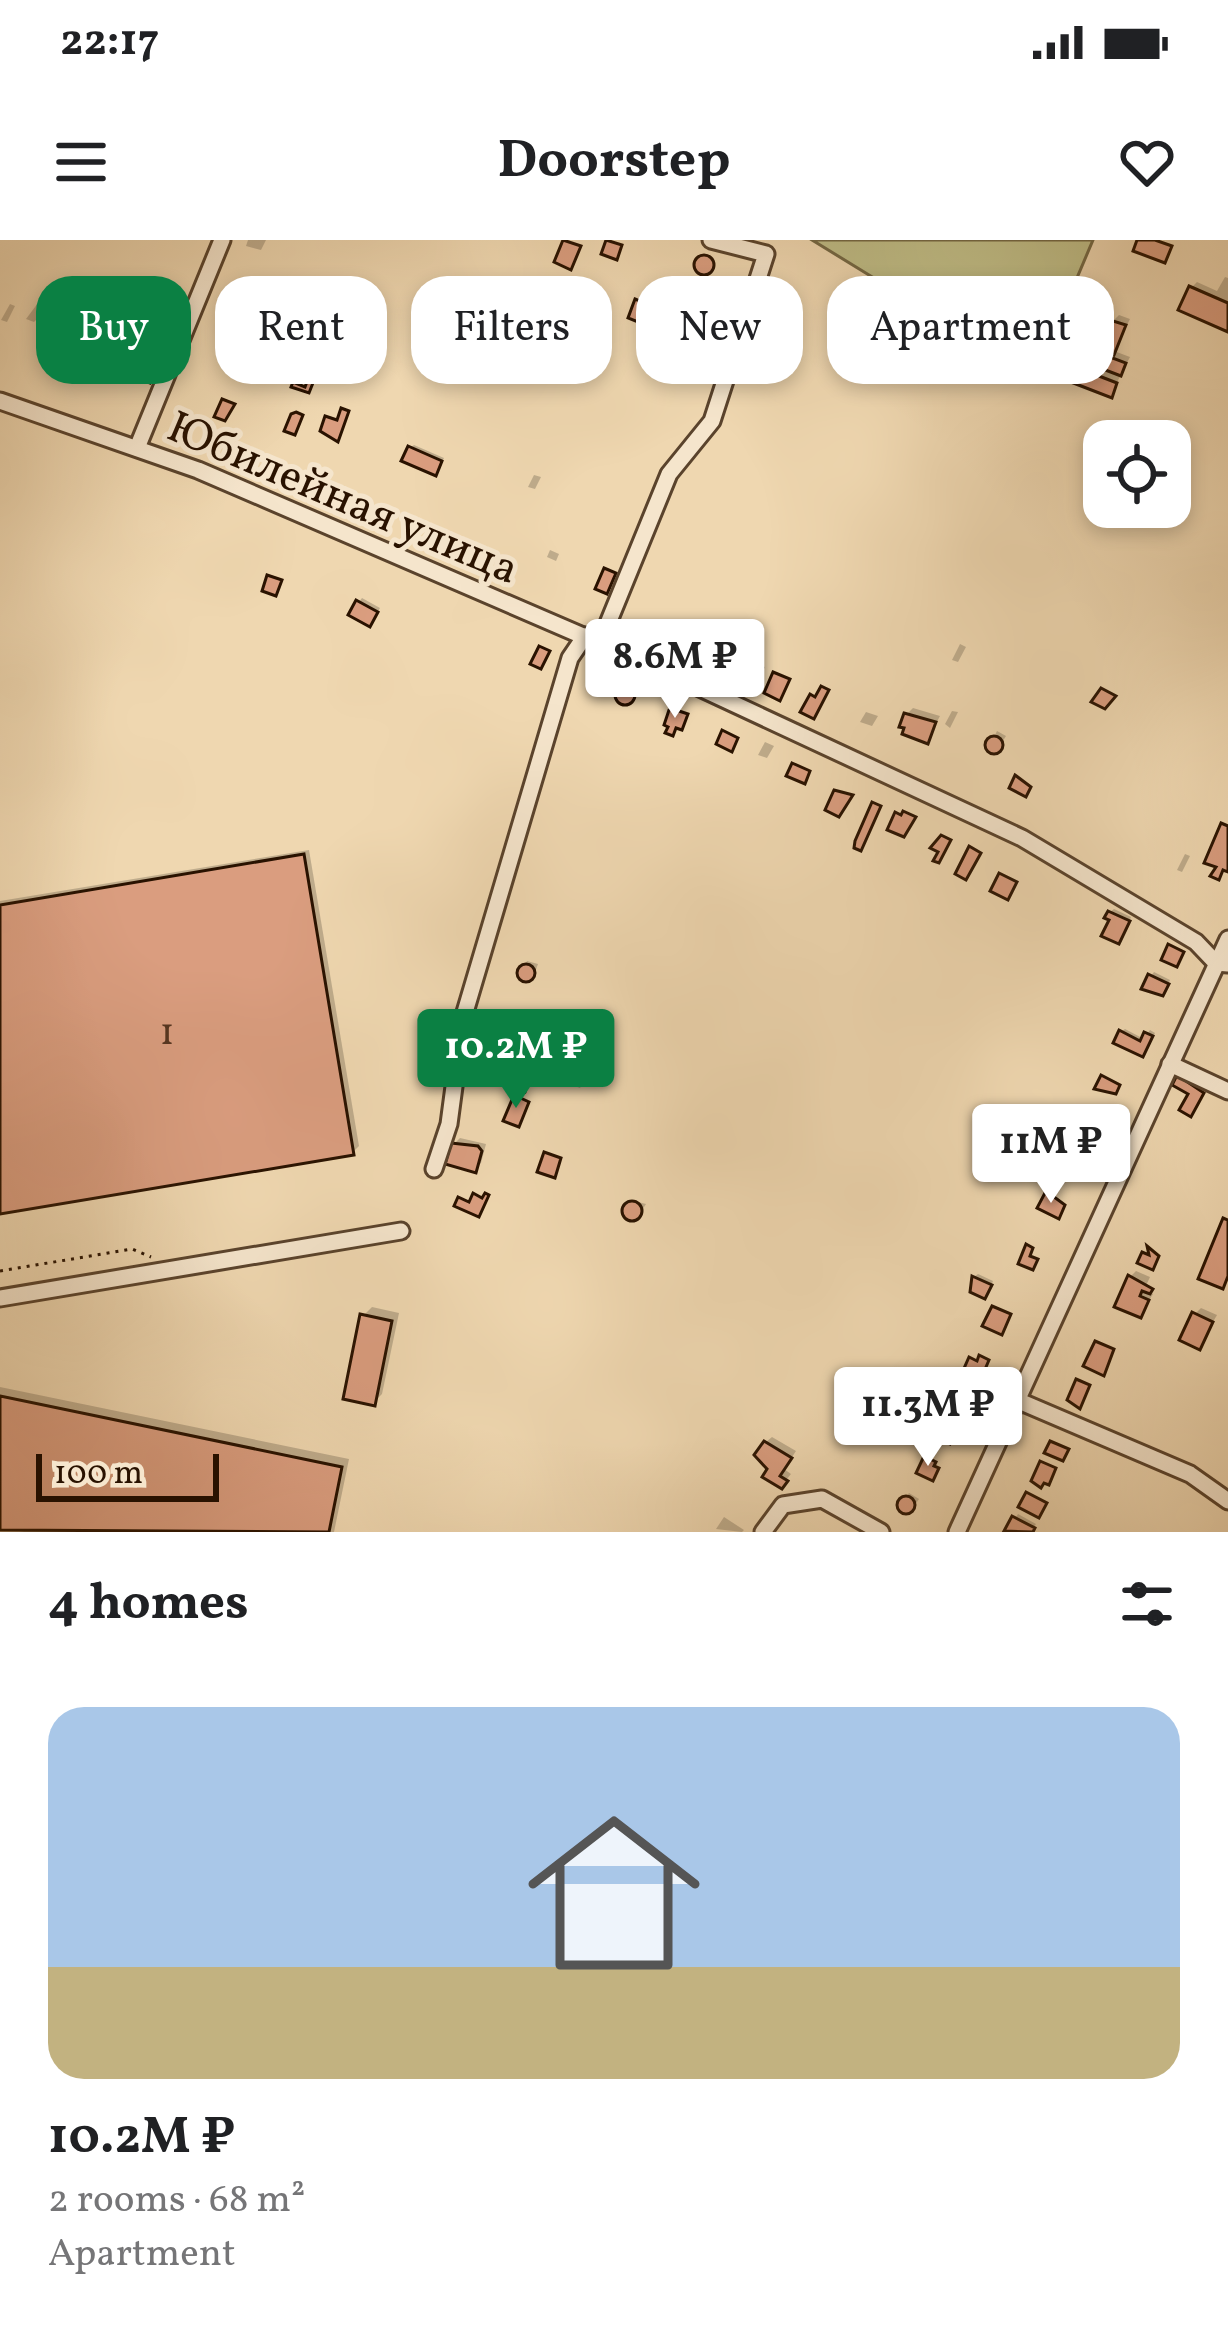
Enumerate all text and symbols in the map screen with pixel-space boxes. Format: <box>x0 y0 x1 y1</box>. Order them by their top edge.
text: 22:17 <box>60 11 159 74</box>
text: Doorstep <box>498 125 730 200</box>
icon: menu <box>48 129 114 195</box>
icon: heart <box>1114 129 1180 195</box>
chip: Buy <box>36 276 191 384</box>
chip: Rent <box>215 276 387 384</box>
chip: Filters <box>411 276 612 384</box>
chip: New <box>636 276 803 384</box>
chip: Apartment <box>827 276 1114 384</box>
street label: Юбилейная улица <box>157 398 528 603</box>
map controls <box>1083 420 1191 528</box>
button: locate <box>1083 420 1191 528</box>
pin: 8.6M ₽ <box>577 619 773 721</box>
text: 8.6M ₽ <box>612 631 738 685</box>
house number: 1 <box>159 1007 175 1061</box>
pin: 10.2M ₽ <box>405 1009 627 1111</box>
text: 10.2M ₽ <box>444 1021 588 1075</box>
pin: 11M ₽ <box>967 1104 1135 1206</box>
text: 11M ₽ <box>999 1116 1103 1170</box>
pin: 11.3M ₽ <box>817 1367 1039 1469</box>
text: 11.3M ₽ <box>861 1379 995 1433</box>
scale bar <box>36 1448 219 1501</box>
text: 100 m <box>54 1452 143 1498</box>
text: 4 homes <box>48 1569 249 1640</box>
icon: filters <box>1114 1571 1180 1637</box>
icon: home <box>506 1785 722 2001</box>
text: 10.2M ₽ <box>48 2103 235 2174</box>
text: 2 rooms · 68 m² <box>48 2174 305 2228</box>
text: Apartment <box>48 2228 236 2282</box>

